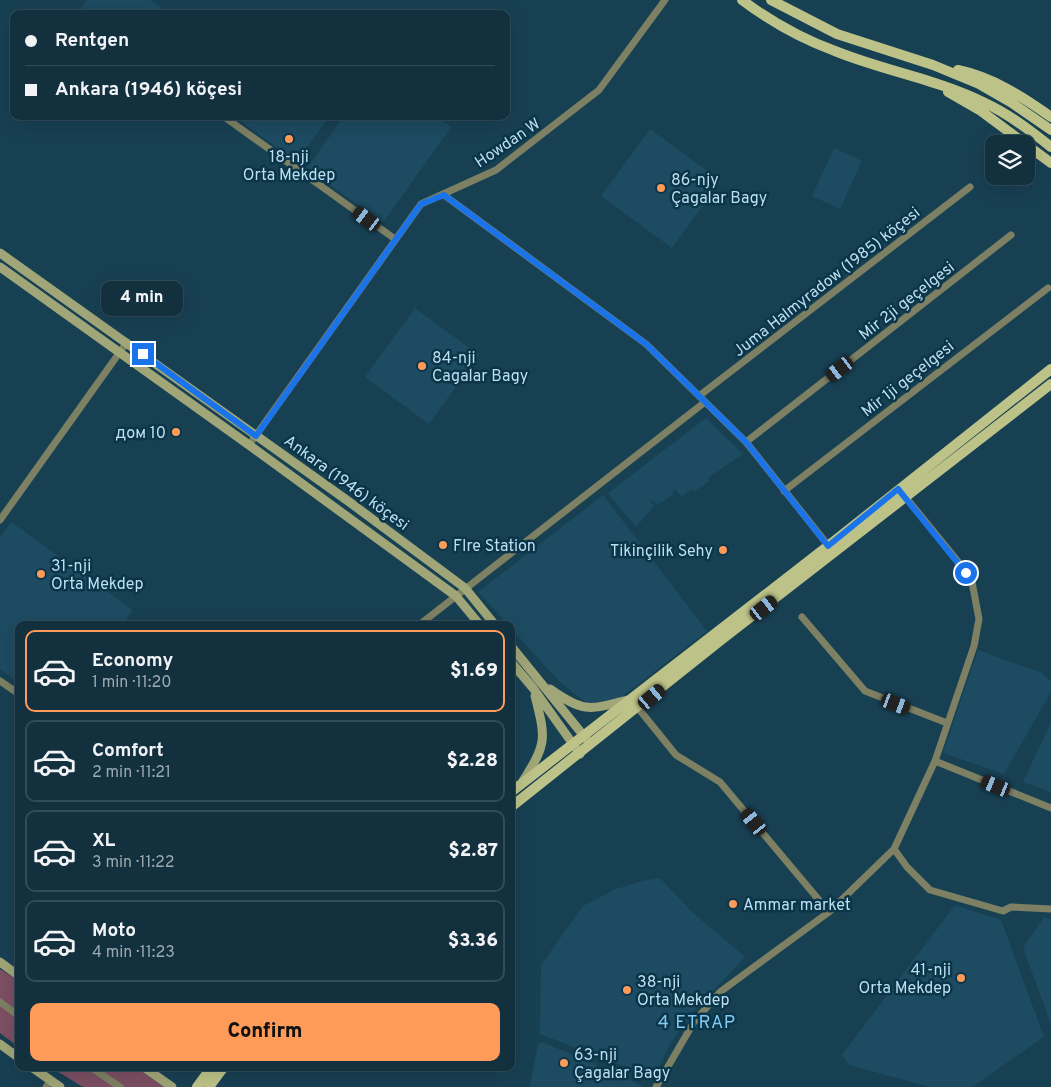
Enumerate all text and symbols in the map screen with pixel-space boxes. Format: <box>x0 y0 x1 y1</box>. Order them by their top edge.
text: Rentgen <box>55 29 129 53</box>
text: Ankara (1946) köçesi <box>55 78 242 102</box>
street label: Howdan W <box>472 114 545 173</box>
marker: 18-nji Orta Mekdep <box>283 133 295 145</box>
map controls <box>985 135 1035 185</box>
button: layers <box>985 135 1035 185</box>
place label: 18-nji Orta Mekdep <box>243 148 335 186</box>
place label: 86-njy Çagalar Bagy <box>671 171 767 209</box>
marker: 86-njy Çagalar Bagy <box>655 182 667 194</box>
street label: Juma Halmyradow (1985) köçesi <box>730 203 925 362</box>
car <box>350 204 383 234</box>
street label: Mir 2ji geçelgesi <box>855 258 959 345</box>
callout: 4 min <box>102 282 184 316</box>
text: 4 min <box>121 288 163 308</box>
street label: Mir 1ji geçelgesi <box>858 337 959 422</box>
route end <box>132 343 154 365</box>
place label: 84-nji Cagalar Bagy <box>432 349 528 387</box>
car <box>823 354 856 384</box>
marker: 84-nji Cagalar Bagy <box>416 360 428 372</box>
place label: дом 10 <box>116 424 166 444</box>
marker: дом 10 <box>170 426 182 438</box>
street label: Ankara (1946) köçesi <box>279 432 412 536</box>
place label: FIre Station <box>453 537 536 557</box>
marker: FIre Station <box>437 539 449 551</box>
place label: Tikinçilik Sehy <box>610 542 713 562</box>
marker: Tikinçilik Sehy <box>717 544 729 556</box>
place label: 31-nji Orta Mekdep <box>51 557 144 595</box>
route start <box>955 562 977 584</box>
marker: 31-nji Orta Mekdep <box>35 568 47 580</box>
car <box>747 593 780 623</box>
icon: car <box>32 649 77 694</box>
text: Economy <box>92 649 173 673</box>
text: $1.69 <box>450 659 498 683</box>
text: 1 min · 11:20 <box>92 673 171 693</box>
car <box>635 682 668 712</box>
car <box>879 692 912 716</box>
icon: car <box>32 739 77 784</box>
text: Comfort <box>92 739 164 763</box>
text: $2.28 <box>446 749 498 773</box>
text: 2 min · 11:21 <box>92 763 171 783</box>
car <box>979 773 1012 799</box>
car <box>738 806 769 838</box>
icon: car <box>32 829 77 874</box>
text: XL <box>92 829 115 853</box>
text: $2.87 <box>448 839 498 863</box>
text: 3 min · 11:22 <box>92 853 175 873</box>
place label: Ammar market <box>743 896 851 916</box>
marker: Ammar market <box>727 898 739 910</box>
icon: car <box>32 919 77 964</box>
text: Moto <box>92 919 136 943</box>
text: $3.36 <box>448 929 498 953</box>
text: 4 min · 11:23 <box>92 943 175 963</box>
place label: 41-nji Orta Mekdep <box>858 961 951 999</box>
marker: 41-nji Orta Mekdep <box>955 972 967 984</box>
place label: 38-nji Orta Mekdep <box>637 973 730 1011</box>
marker: 38-nji Orta Mekdep <box>621 984 633 996</box>
button: Confirm <box>30 1003 500 1061</box>
district label: 4 ETRAP <box>658 1012 736 1035</box>
place label: 63-nji Çagalar Bagy <box>574 1046 670 1084</box>
marker: 63-nji Çagalar Bagy <box>558 1057 570 1069</box>

